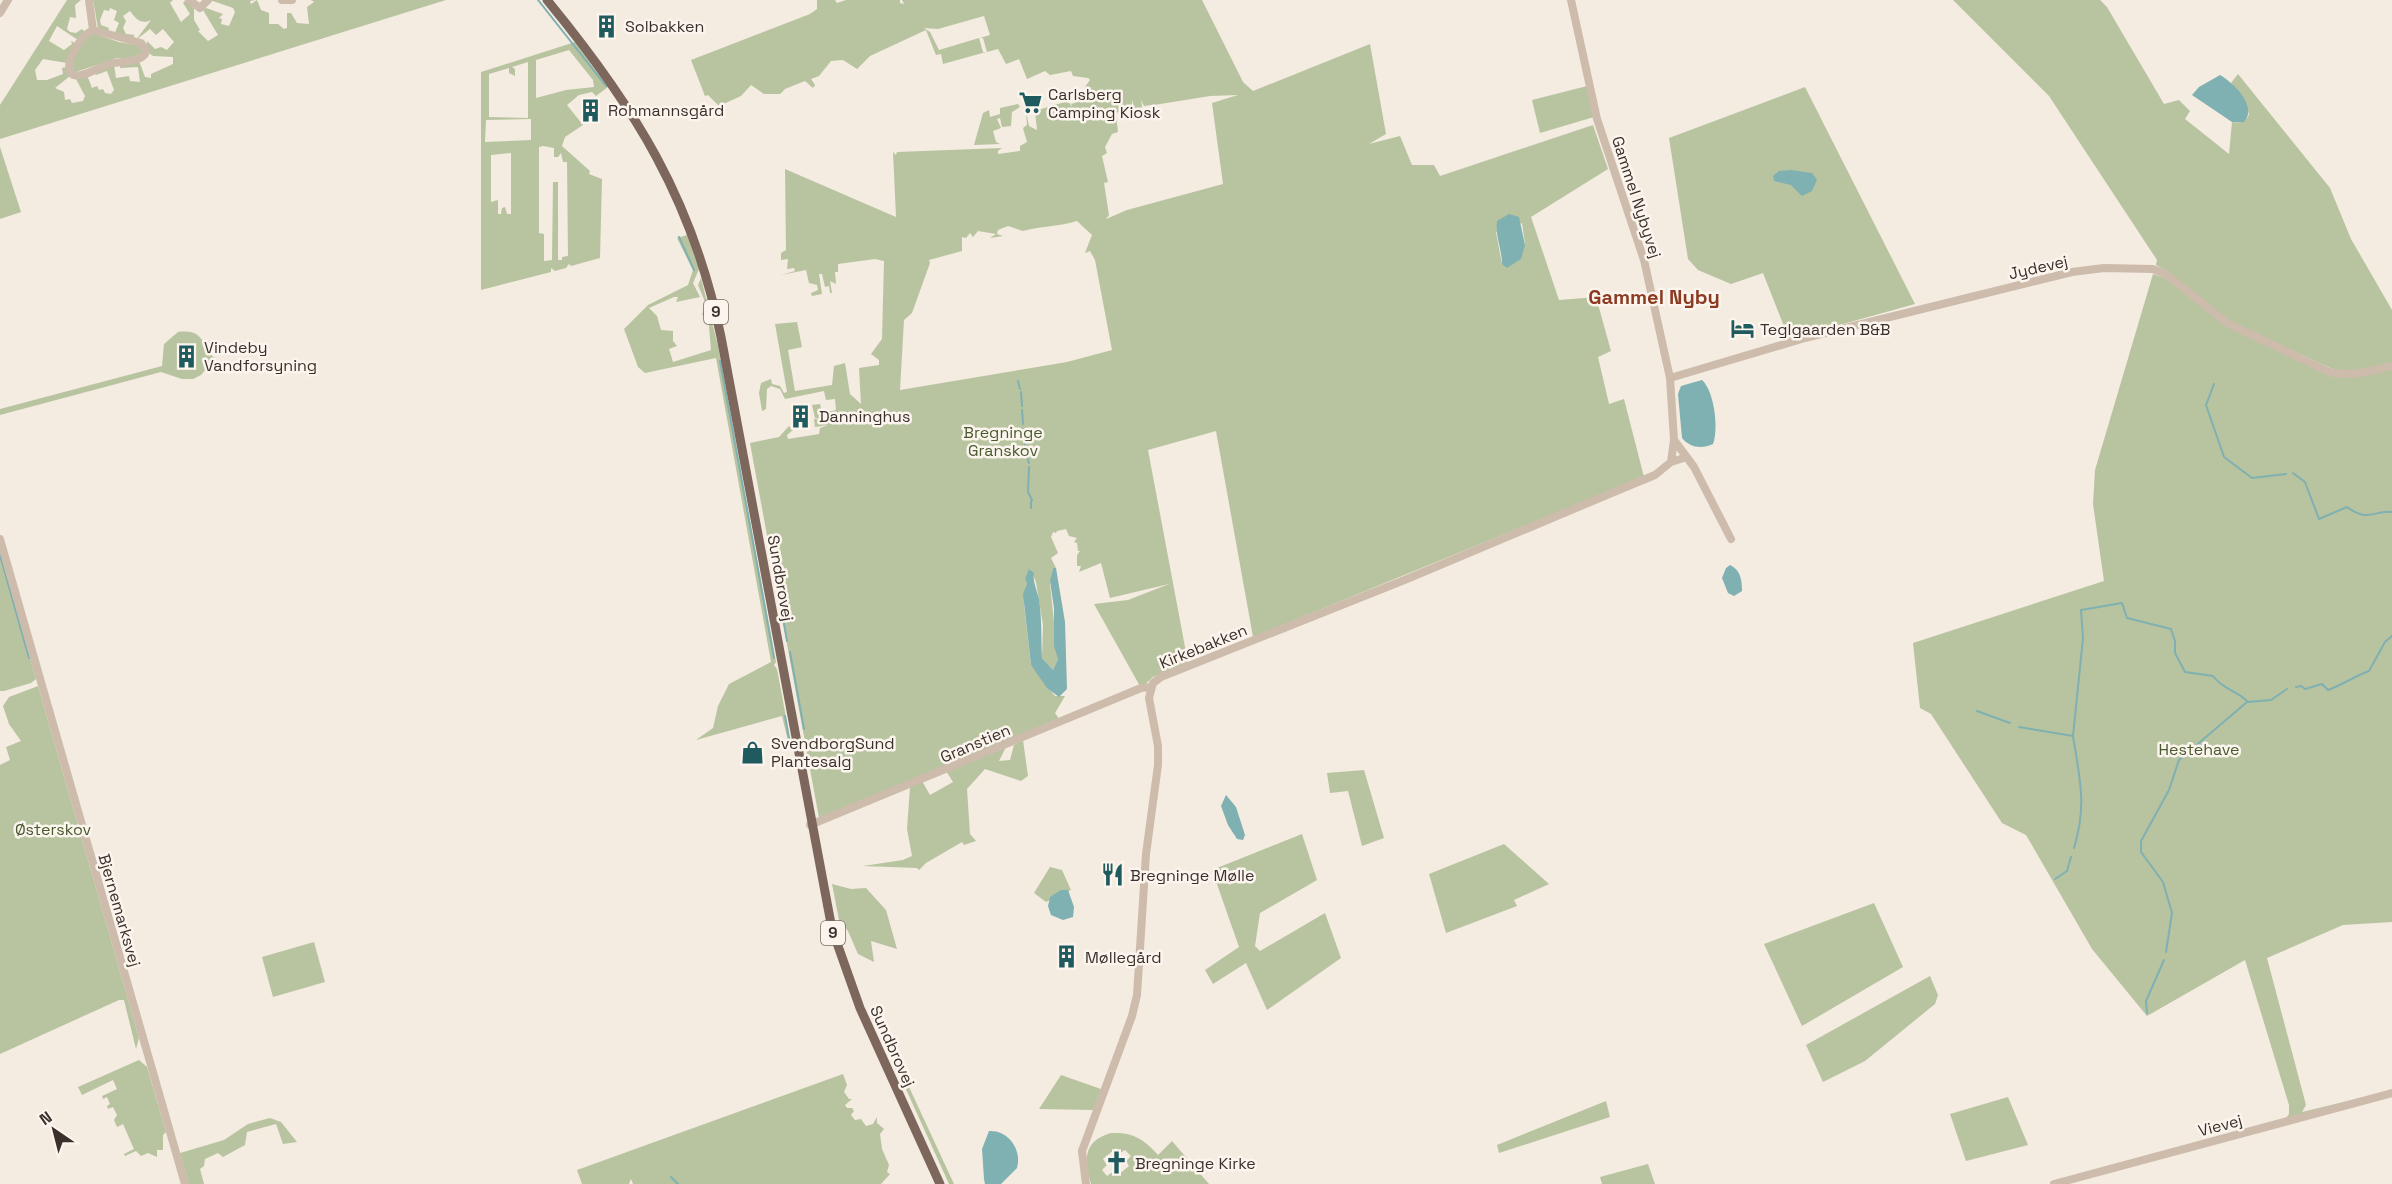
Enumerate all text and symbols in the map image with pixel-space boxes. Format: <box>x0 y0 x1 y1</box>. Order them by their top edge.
building icon: Solbakken <box>594 13 620 39</box>
place label: Solbakken <box>625 16 704 37</box>
place label: Carlsberg Camping Kiosk <box>1048 84 1161 123</box>
supermarket icon: Carlsberg Camping Kiosk <box>1017 90 1043 116</box>
building icon: Rohmannsgård <box>577 97 603 123</box>
place label: Rohmannsgård <box>608 100 724 121</box>
street label: Gammel Nybyvej <box>1607 134 1666 261</box>
street label: Jydevej <box>2006 251 2070 284</box>
district label: Gammel Nyby <box>1588 284 1720 310</box>
road number: 9 <box>704 300 728 324</box>
hotel icon: Teglgaarden B&B <box>1729 316 1755 342</box>
place label: Teglgaarden B&B <box>1760 319 1890 340</box>
place label: Vindeby Vandforsyning <box>204 337 317 376</box>
building icon: Vindeby Vandforsyning <box>173 343 199 369</box>
building icon: Danninghus <box>788 403 814 429</box>
place label: Danninghus <box>819 406 910 427</box>
park label: Bregninge Granskov <box>963 422 1043 461</box>
street label: Sundbrovej <box>763 533 798 623</box>
street label: Kirkebakken <box>1156 619 1250 674</box>
street label: Granstien <box>937 719 1013 768</box>
place label: SvendborgSund Plantesalg <box>771 733 895 772</box>
shop icon: SvendborgSund Plantesalg <box>740 739 766 765</box>
park label: Hestehave <box>2158 739 2240 760</box>
park label: Østerskov <box>15 819 91 840</box>
street label: Bjernemarksvej <box>93 851 146 969</box>
restaurant icon: Bregninge Mølle <box>1099 862 1125 888</box>
place label: Bregninge Mølle <box>1130 865 1255 886</box>
road number: 9 <box>821 921 845 945</box>
building icon: Møllegård <box>1054 944 1080 970</box>
place label: Møllegård <box>1085 947 1162 968</box>
street label: Sundbrovej <box>865 1002 920 1090</box>
north arrow <box>24 1100 84 1160</box>
text: N <box>35 1106 56 1130</box>
street label: Vievej <box>2196 1110 2244 1141</box>
church icon: Bregninge Kirke <box>1104 1150 1130 1176</box>
place label: Bregninge Kirke <box>1135 1153 1256 1174</box>

